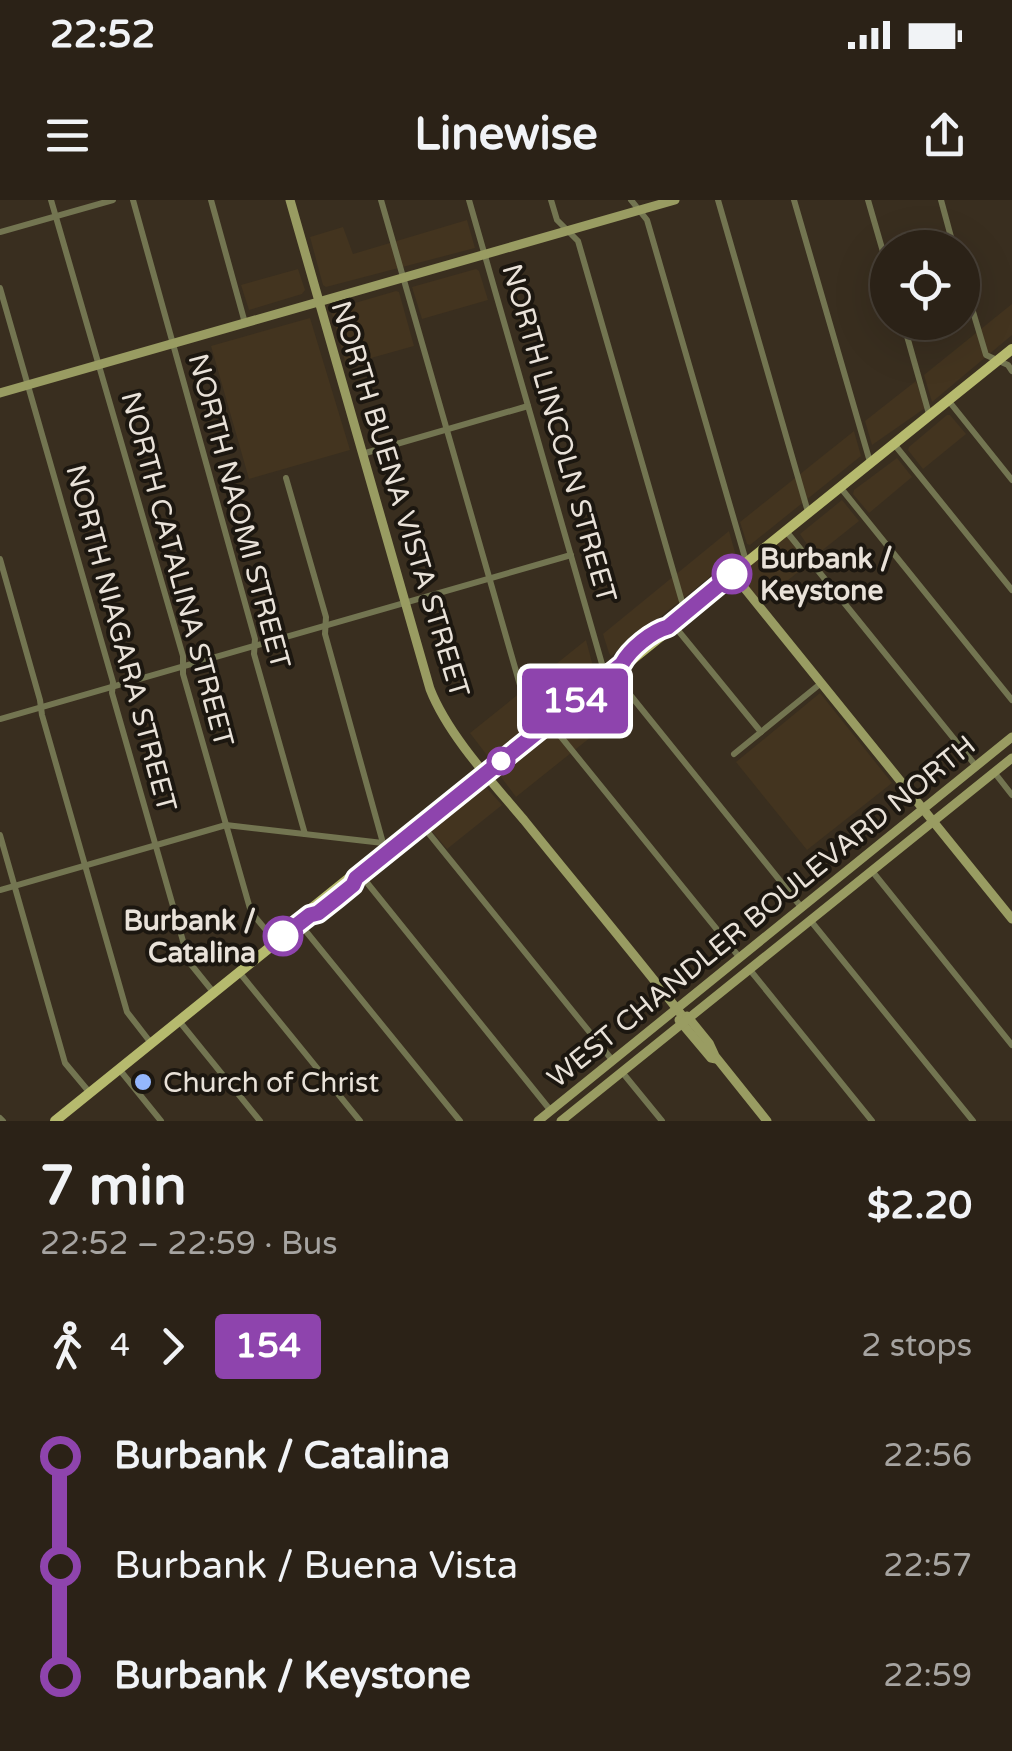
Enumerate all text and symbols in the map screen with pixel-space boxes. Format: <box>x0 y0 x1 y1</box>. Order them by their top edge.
text: 22:52 <box>50 12 155 58</box>
icon: menu <box>40 108 95 163</box>
text: Linewise <box>414 108 598 162</box>
icon: share <box>917 108 972 163</box>
map controls <box>870 230 980 340</box>
button: locate <box>870 230 980 340</box>
street label: NORTH LINCOLN STREET <box>494 260 624 607</box>
street label: NORTH BUENA VISTA STREET <box>323 297 477 702</box>
street label: NORTH NAOMI STREET <box>181 350 297 672</box>
street label: NORTH CATALINA STREET <box>113 388 241 751</box>
street label: NORTH NIAGARA STREET <box>58 461 184 815</box>
place label: Burbank / Keystone <box>760 542 892 608</box>
marker: Burbank / Keystone <box>713 555 751 593</box>
line badge: 154 <box>518 668 632 734</box>
text: 154 <box>542 680 608 722</box>
street label: WEST CHANDLER BOULEVARD NORTH <box>541 728 983 1095</box>
unlabelled marker <box>488 748 514 774</box>
place label: Burbank / Catalina <box>124 904 256 970</box>
marker: Burbank / Catalina <box>264 917 302 955</box>
place label: Church of Christ <box>163 1066 379 1100</box>
marker: Church of Christ <box>132 1071 154 1093</box>
text: 7 min <box>40 1154 187 1220</box>
text: $2.20 <box>867 1183 972 1229</box>
text: 22:52 – 22:59 · Bus <box>40 1225 338 1263</box>
icon: walk <box>40 1319 95 1374</box>
icon: forward <box>145 1319 200 1374</box>
text: 154 <box>235 1325 301 1367</box>
text: 4 <box>110 1327 130 1365</box>
text: 2 stops <box>861 1327 972 1365</box>
text: Burbank / Catalina <box>114 1433 450 1479</box>
text: 22:56 <box>883 1437 972 1475</box>
text: Burbank / Buena Vista <box>114 1543 518 1589</box>
text: 22:57 <box>883 1547 972 1585</box>
text: Burbank / Keystone <box>114 1653 471 1699</box>
text: 22:59 <box>883 1657 972 1695</box>

